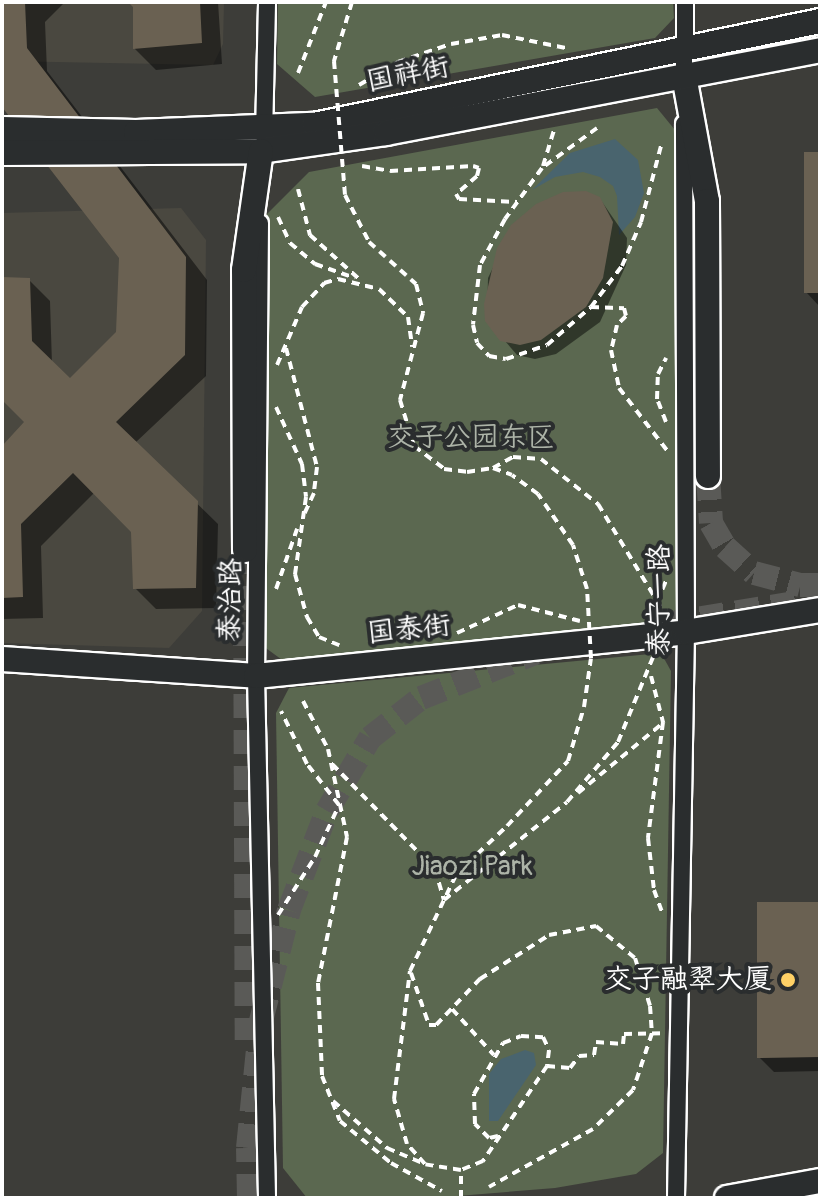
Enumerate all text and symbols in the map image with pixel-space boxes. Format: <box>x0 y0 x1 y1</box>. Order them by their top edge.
street label: 国祥街 <box>364 50 452 100</box>
park label: 交子公园东区 <box>387 421 555 455</box>
street label: 泰宁一路 <box>643 544 677 656</box>
street label: 泰治路 <box>213 558 249 642</box>
street label: 国泰街 <box>365 609 453 651</box>
park label: Jiaozi Park <box>411 850 533 884</box>
place label: 交子融翠大厦 <box>604 963 772 997</box>
marker: 交子融翠大厦 <box>779 971 797 989</box>

